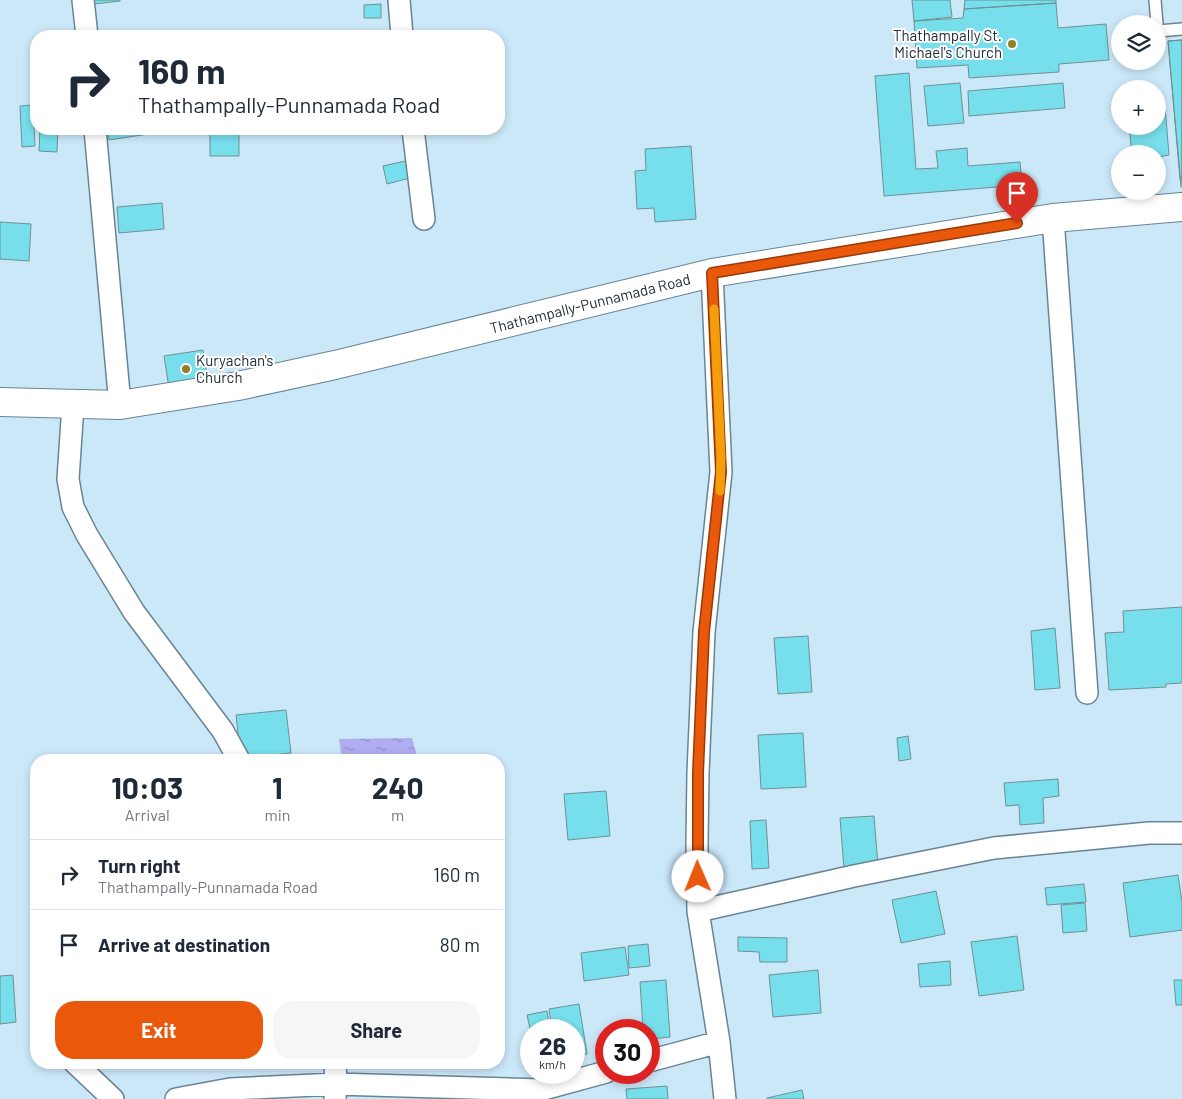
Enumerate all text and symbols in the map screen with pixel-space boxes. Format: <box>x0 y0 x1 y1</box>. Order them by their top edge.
map controls <box>1111 15 1166 200</box>
button: layers <box>1111 15 1166 70</box>
place label: Thathampally St. Michael's Church <box>893 26 1002 61</box>
marker: Thathampally St. Michael's Church <box>1006 38 1018 50</box>
text: 160 m <box>138 49 225 91</box>
icon: right <box>55 50 120 115</box>
button: + <box>1111 80 1166 135</box>
text: Thathampally-Punnamada Road <box>138 91 440 117</box>
button: − <box>1111 145 1166 200</box>
pin <box>996 172 1038 223</box>
icon: arrive <box>1003 179 1031 207</box>
street label: Thathampally-Punnamada Road <box>488 269 692 337</box>
place label: Kuryachan's Church <box>196 351 274 386</box>
marker: Kuryachan's Church <box>180 363 192 375</box>
text: 10:03 <box>111 769 183 805</box>
text: 1 <box>272 769 283 805</box>
text: 240 <box>372 769 424 805</box>
text: Arrival <box>125 805 170 824</box>
text: min <box>264 805 290 824</box>
text: m <box>391 805 404 824</box>
position arrow <box>671 850 723 902</box>
text: Turn right <box>98 854 180 877</box>
icon: right <box>55 861 83 889</box>
text: 160 m <box>433 863 480 886</box>
text: Thathampally-Punnamada Road <box>98 877 318 896</box>
icon: arrive <box>55 931 83 959</box>
text: Arrive at destination <box>98 933 270 956</box>
text: 80 m <box>440 933 480 956</box>
button: Exit <box>55 1001 263 1059</box>
button: Share <box>273 1001 480 1059</box>
speed limit sign: 30 <box>595 1019 660 1084</box>
text: 26 <box>539 1030 566 1060</box>
text: km/h <box>539 1057 566 1071</box>

